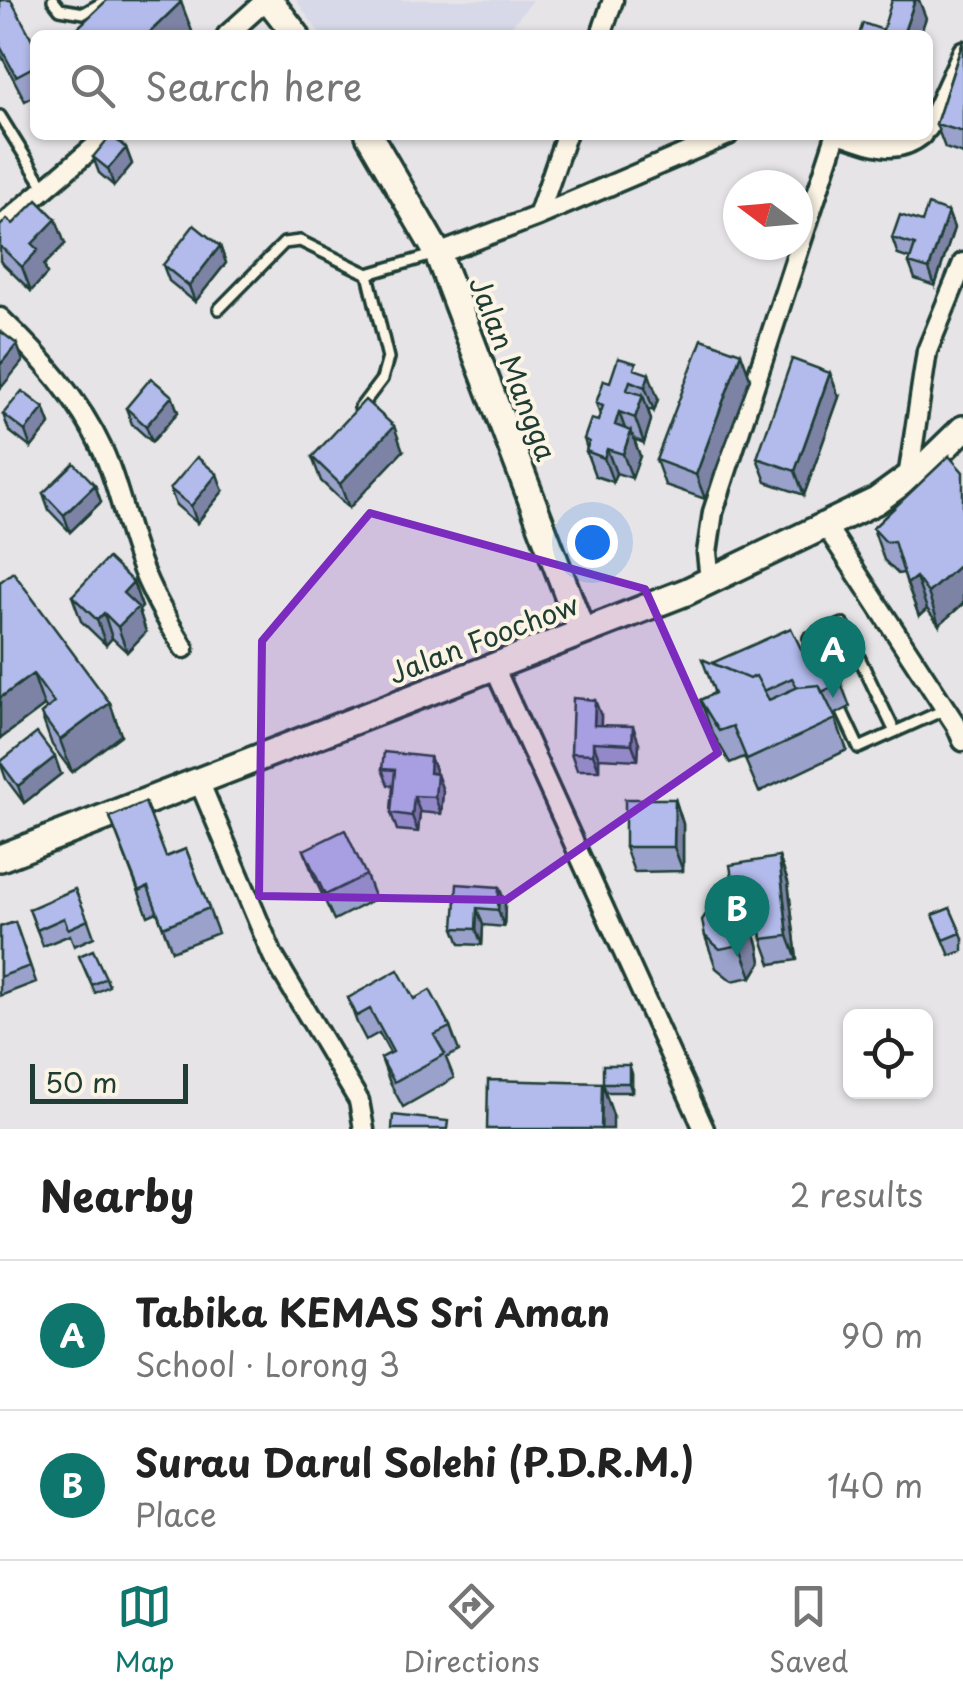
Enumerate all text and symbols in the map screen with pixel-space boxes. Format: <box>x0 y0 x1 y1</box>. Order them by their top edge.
search box <box>30 30 933 140</box>
text: Search here <box>145 57 362 114</box>
icon: search <box>65 58 120 113</box>
north arrow <box>723 170 813 260</box>
street label: Jalan Mangga <box>459 270 569 467</box>
your location <box>567 517 618 568</box>
street label: Jalan Foochow <box>382 582 584 694</box>
pin: A <box>800 616 866 698</box>
pin: B <box>704 874 770 957</box>
map controls <box>843 1009 933 1099</box>
button: locate <box>843 1009 933 1099</box>
scale bar <box>30 1059 188 1104</box>
text: 50 m <box>45 1060 118 1103</box>
text: Nearby <box>40 1163 194 1226</box>
text: 2 results <box>790 1170 923 1218</box>
text: Tabika KEMAS Sri Aman <box>135 1283 610 1340</box>
text: A <box>60 1311 85 1359</box>
text: 90 m <box>841 1311 923 1359</box>
text: School · Lorong 3 <box>135 1340 400 1388</box>
text: Surau Darul Solehi (P.D.R.M.) <box>135 1433 694 1490</box>
text: B <box>62 1461 83 1509</box>
text: 140 m <box>827 1461 923 1509</box>
text: Place <box>135 1490 217 1538</box>
tab: Map <box>115 1579 174 1682</box>
tab: Directions <box>404 1579 540 1682</box>
tab: Saved <box>769 1579 848 1682</box>

